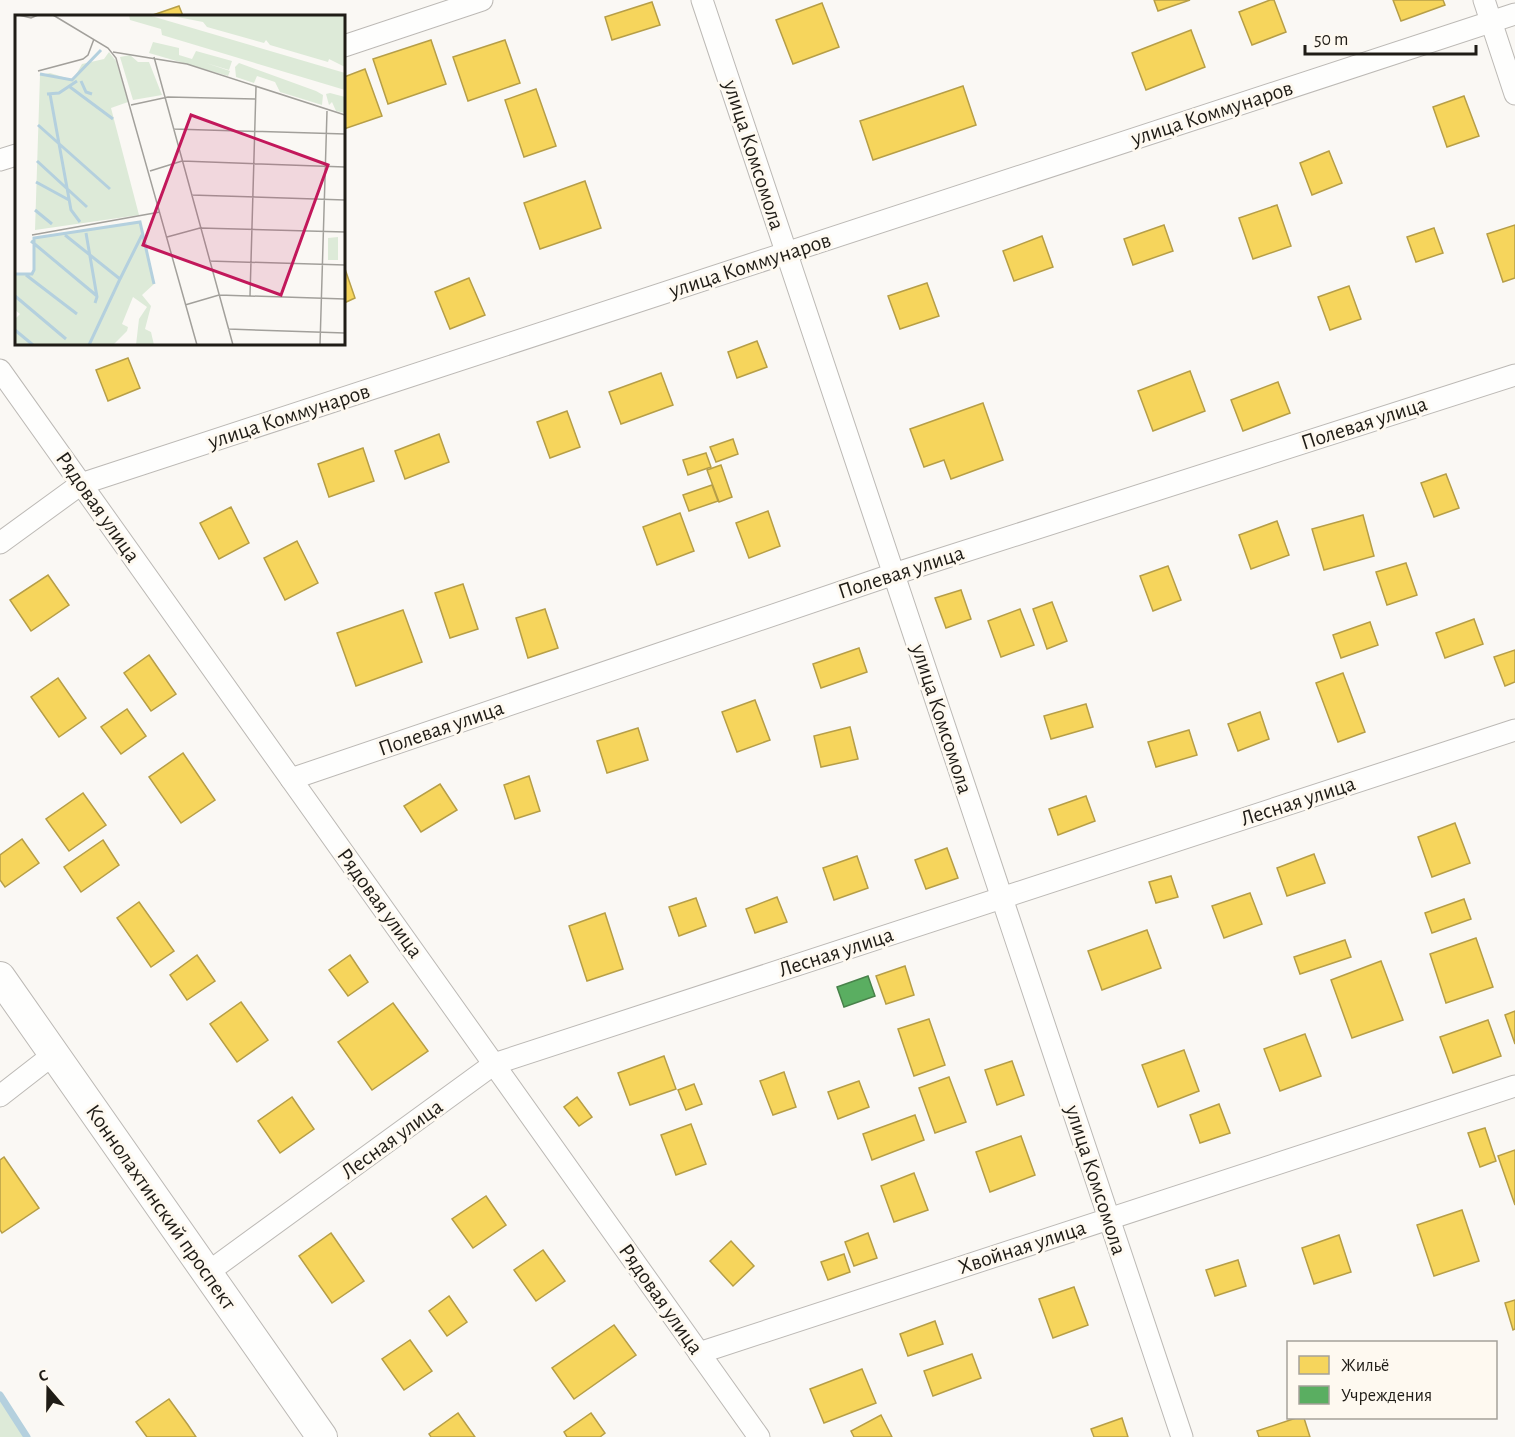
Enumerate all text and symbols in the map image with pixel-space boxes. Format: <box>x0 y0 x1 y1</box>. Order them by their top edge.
inset map <box>15 15 345 345</box>
scale bar <box>1305 18 1476 56</box>
text: 50 m <box>1314 31 1348 49</box>
street label: улица Комсомола <box>719 77 789 233</box>
street label: улица Коммунаров <box>1128 77 1295 150</box>
street label: улица Коммунаров <box>666 229 833 302</box>
street label: улица Коммунаров <box>205 380 372 453</box>
street label: Полевая улица <box>1298 392 1430 454</box>
street label: Рядовая улица <box>52 448 144 566</box>
street label: Полевая улица <box>835 541 967 603</box>
street label: улица Комсомола <box>907 641 977 797</box>
street label: Полевая улица <box>375 696 507 760</box>
street label: Лесная улица <box>1238 772 1358 830</box>
street label: Рядовая улица <box>333 844 427 962</box>
street label: Лесная улица <box>776 923 896 981</box>
street label: Лесная улица <box>337 1095 447 1183</box>
street label: Коннолахтинский проспект <box>82 1100 241 1314</box>
street label: улица Комсомола <box>1061 1102 1131 1258</box>
street label: Хвойная улица <box>955 1216 1089 1278</box>
street label: Рядовая улица <box>615 1240 707 1358</box>
legend <box>1287 1341 1497 1419</box>
text: Жильё <box>1341 1357 1389 1375</box>
north arrow <box>18 1359 78 1419</box>
text: С <box>36 1367 50 1385</box>
text: Учреждения <box>1341 1387 1432 1405</box>

